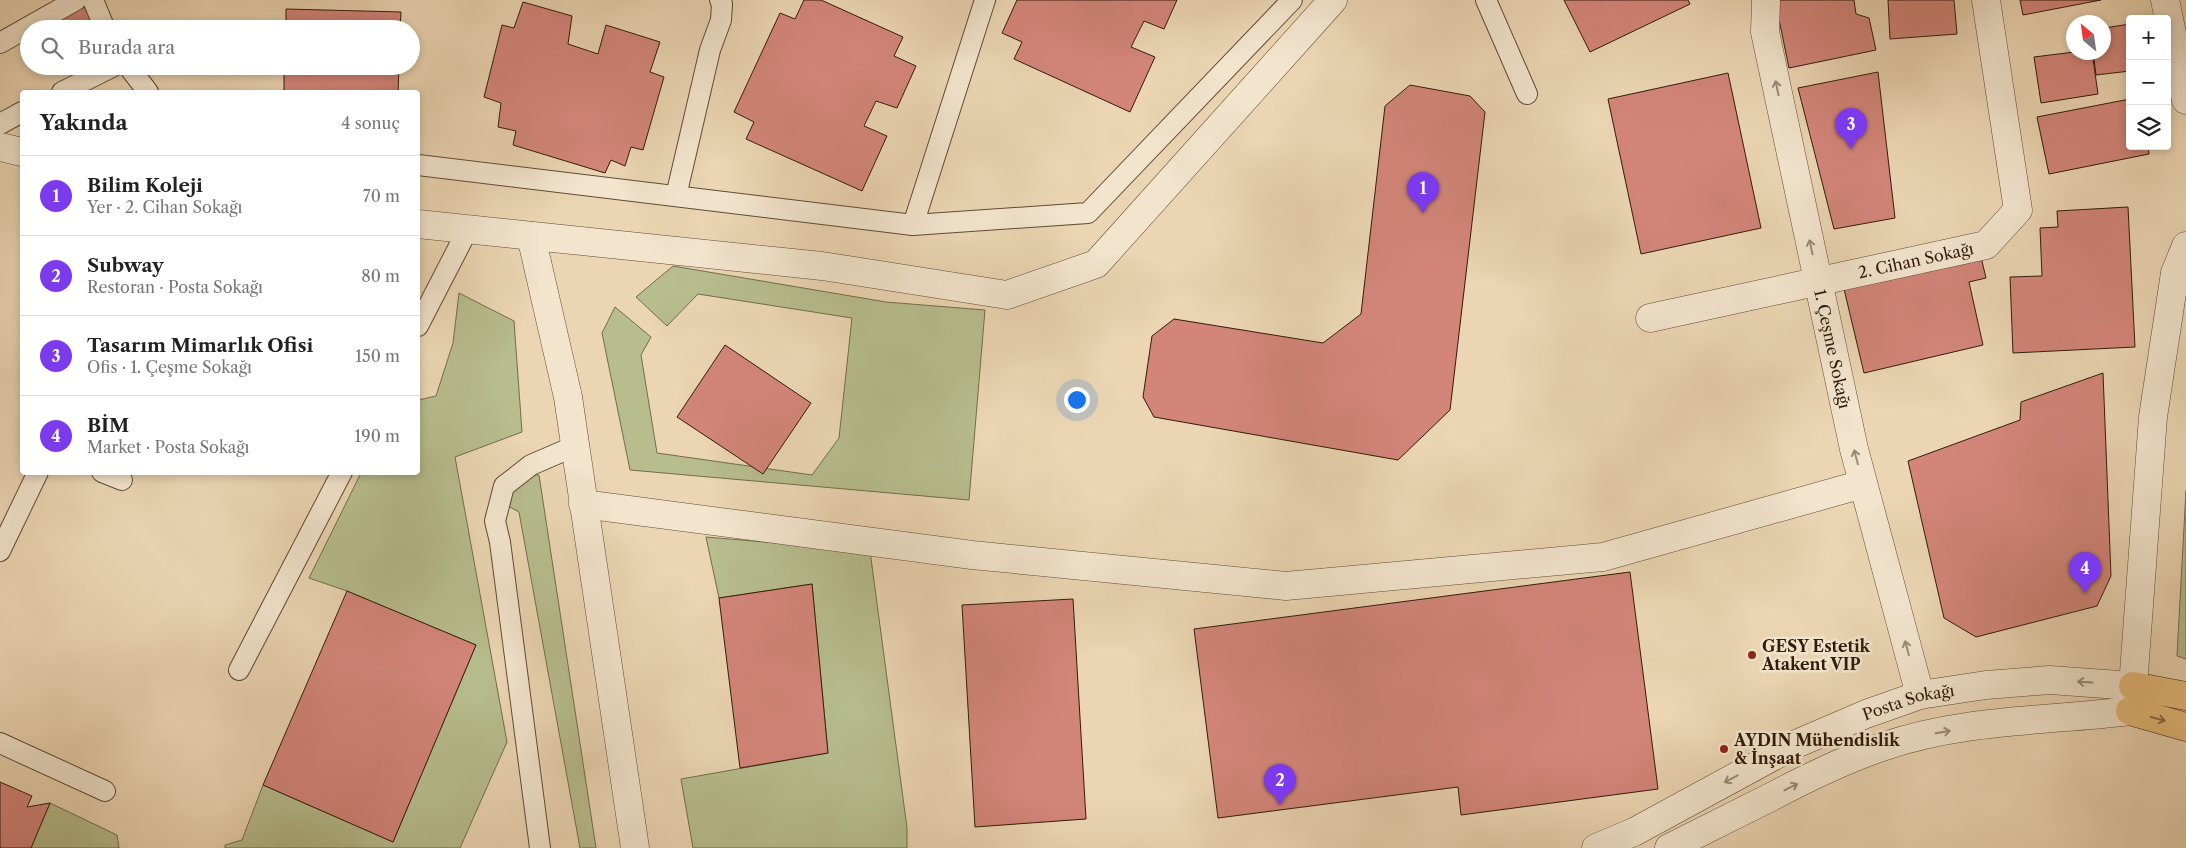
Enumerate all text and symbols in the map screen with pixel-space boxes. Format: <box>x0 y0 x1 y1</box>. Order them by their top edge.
north arrow <box>2066 15 2111 60</box>
map controls <box>2126 15 2171 150</box>
button: + <box>2126 15 2171 60</box>
search box <box>20 20 420 75</box>
icon: search <box>38 34 66 62</box>
text: Burada ara <box>78 36 175 59</box>
button: − <box>2126 60 2171 105</box>
one-way arrow <box>1772 81 1781 97</box>
button: layers <box>2126 105 2171 150</box>
pin: 3 <box>1835 108 1867 149</box>
text: Yakında <box>40 110 128 135</box>
text: 4 sonuç <box>341 113 400 133</box>
pin: 1 <box>1407 172 1439 213</box>
text: Bilim Koleji <box>87 174 203 197</box>
text: 1 <box>52 186 60 206</box>
text: 70 m <box>363 186 400 206</box>
text: Yer · 2. Cihan Sokağı <box>87 197 242 217</box>
street label: 2. Cihan Sokağı <box>1856 238 1976 283</box>
one-way arrow <box>1806 240 1815 256</box>
text: Subway <box>87 254 164 277</box>
text: 2 <box>51 266 61 286</box>
text: 80 m <box>361 266 400 286</box>
text: Restoran · Posta Sokağı <box>87 277 263 297</box>
street label: 1. Çeşme Sokağı <box>1810 287 1855 411</box>
text: Tasarım Mimarlık Ofisi <box>87 334 313 357</box>
text: 3 <box>51 346 61 366</box>
text: 150 m <box>355 346 400 366</box>
text: Ofis · 1. Çeşme Sokağı <box>87 357 252 377</box>
your location <box>1064 387 1090 413</box>
text: BİM <box>87 414 129 437</box>
text: 4 <box>51 426 61 446</box>
text: 190 m <box>355 426 400 446</box>
text: Market · Posta Sokağı <box>87 437 249 457</box>
one-way arrow <box>1851 450 1860 466</box>
pin: 4 <box>2069 552 2101 593</box>
place label: GESY Estetik Atakent VIP <box>1761 636 1871 674</box>
one-way arrow <box>1902 641 1912 657</box>
marker: GESY Estetik Atakent VIP <box>1746 649 1758 661</box>
one-way arrow <box>2077 678 2093 687</box>
street label: Posta Sokağı <box>1860 680 1956 725</box>
one-way arrow <box>2150 714 2166 724</box>
one-way arrow <box>1934 727 1950 737</box>
place label: AYDIN Mühendislik & İnşaat <box>1733 730 1900 768</box>
marker: AYDIN Mühendislik & İnşaat <box>1718 743 1730 755</box>
pin: 2 <box>1264 764 1296 805</box>
one-way arrow <box>1724 775 1739 784</box>
one-way arrow <box>1783 782 1798 792</box>

